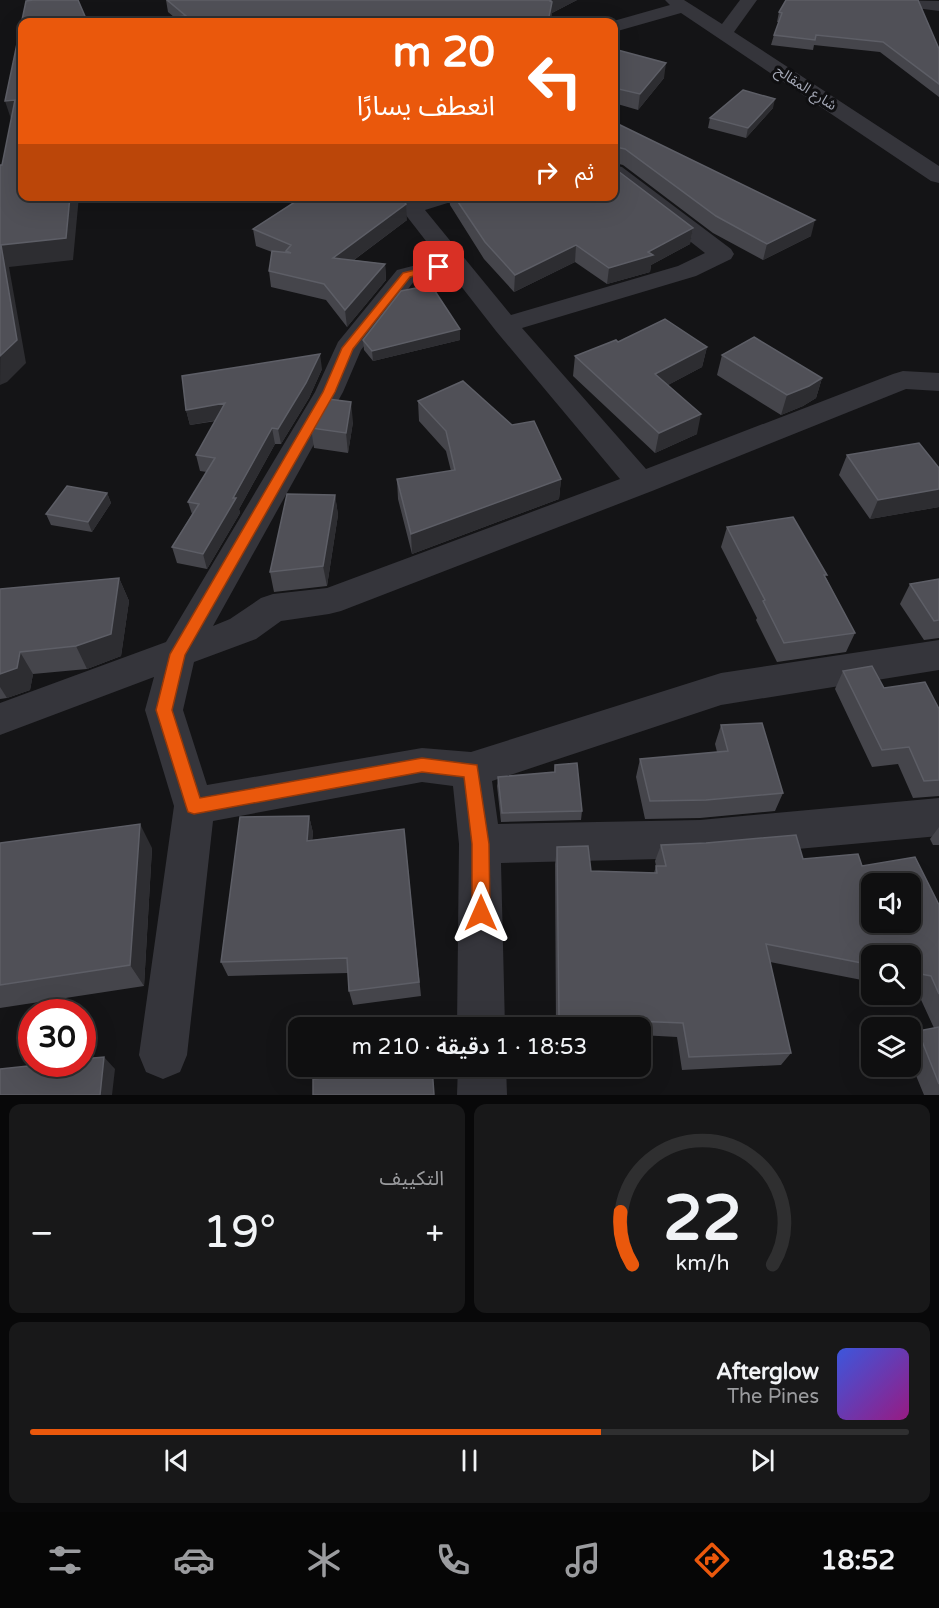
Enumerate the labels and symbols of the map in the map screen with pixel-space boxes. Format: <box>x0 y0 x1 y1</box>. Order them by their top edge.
street label: شارع المقالح <box>771 62 840 116</box>
pin <box>413 241 464 292</box>
position arrow <box>449 881 513 945</box>
speed limit sign: 30 <box>18 999 96 1077</box>

